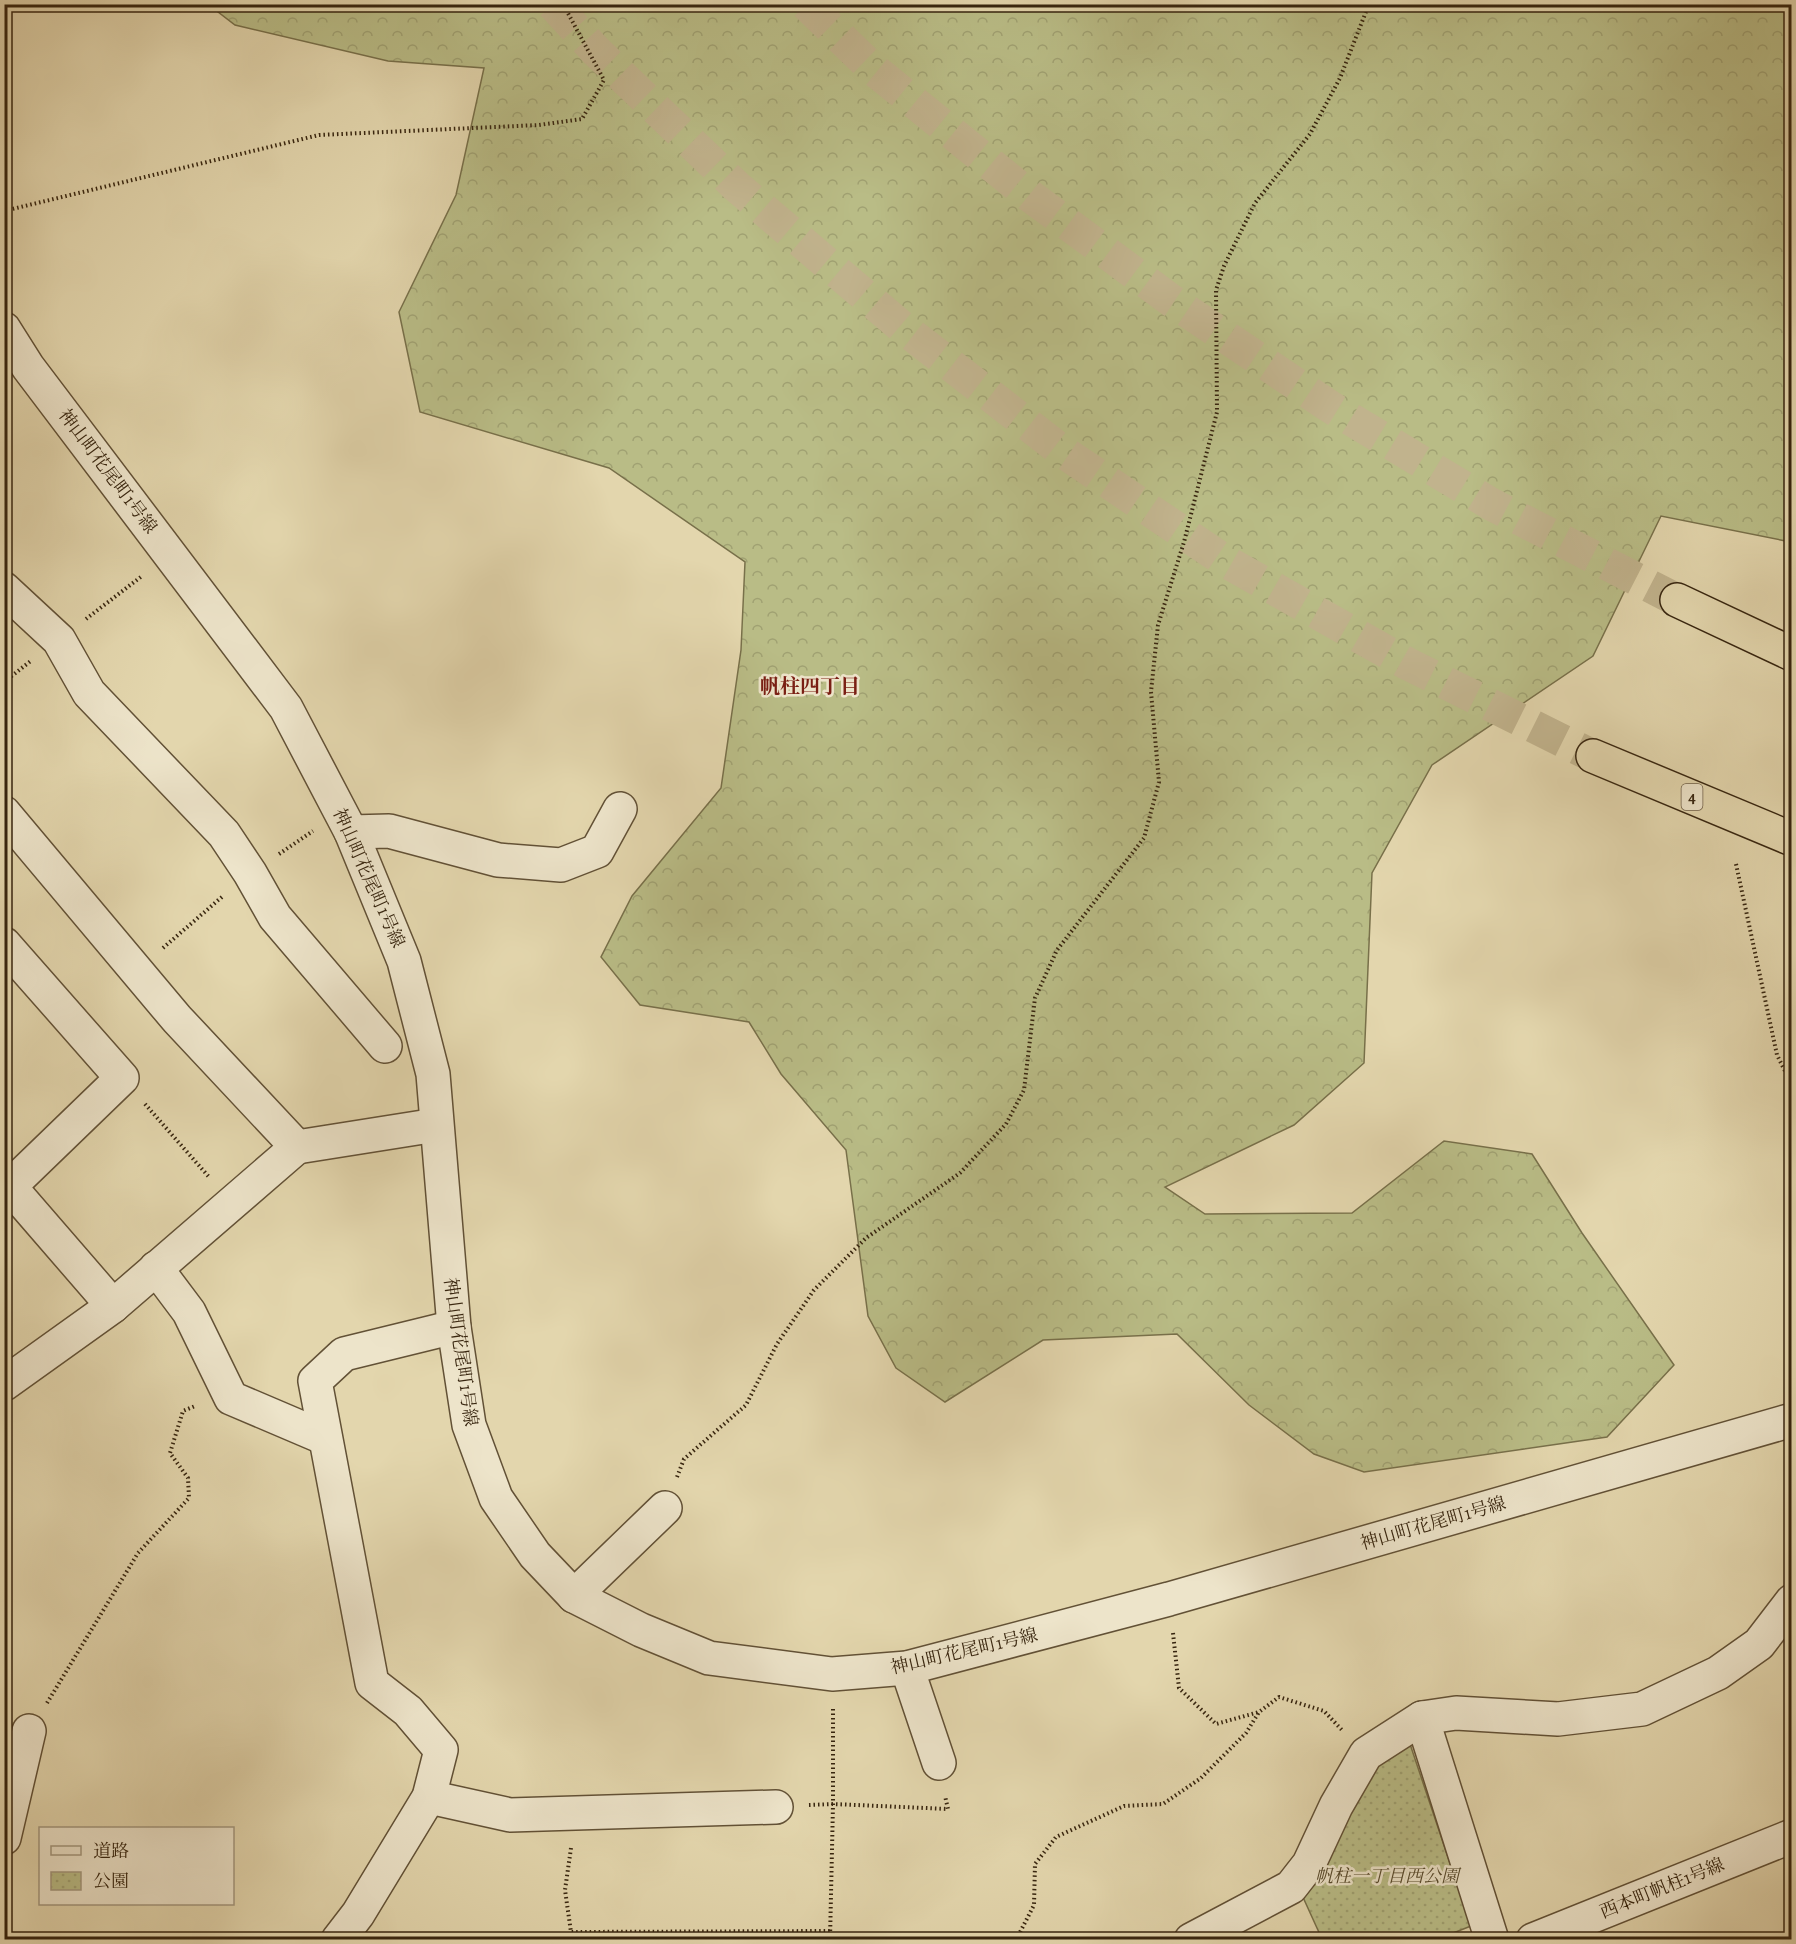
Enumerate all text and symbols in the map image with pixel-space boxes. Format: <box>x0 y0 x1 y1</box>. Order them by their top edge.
street label: 神山町花尾町1号線 <box>53 404 163 538</box>
district label: 帆柱四丁目 <box>760 673 860 700</box>
road number: 4 <box>1682 784 1702 810</box>
street label: 神山町花尾町1号線 <box>328 805 410 951</box>
street label: 神山町花尾町1号線 <box>439 1276 483 1428</box>
street label: 神山町花尾町1号線 <box>1358 1491 1508 1555</box>
street label: 神山町花尾町1号線 <box>888 1622 1040 1680</box>
legend <box>39 1827 234 1905</box>
text: 道路 <box>93 1839 129 1863</box>
street label: 西本町帆柱1号線 <box>1596 1852 1728 1924</box>
park label: 帆柱一丁目西公園 <box>1315 1864 1462 1888</box>
text: 公園 <box>93 1869 129 1893</box>

